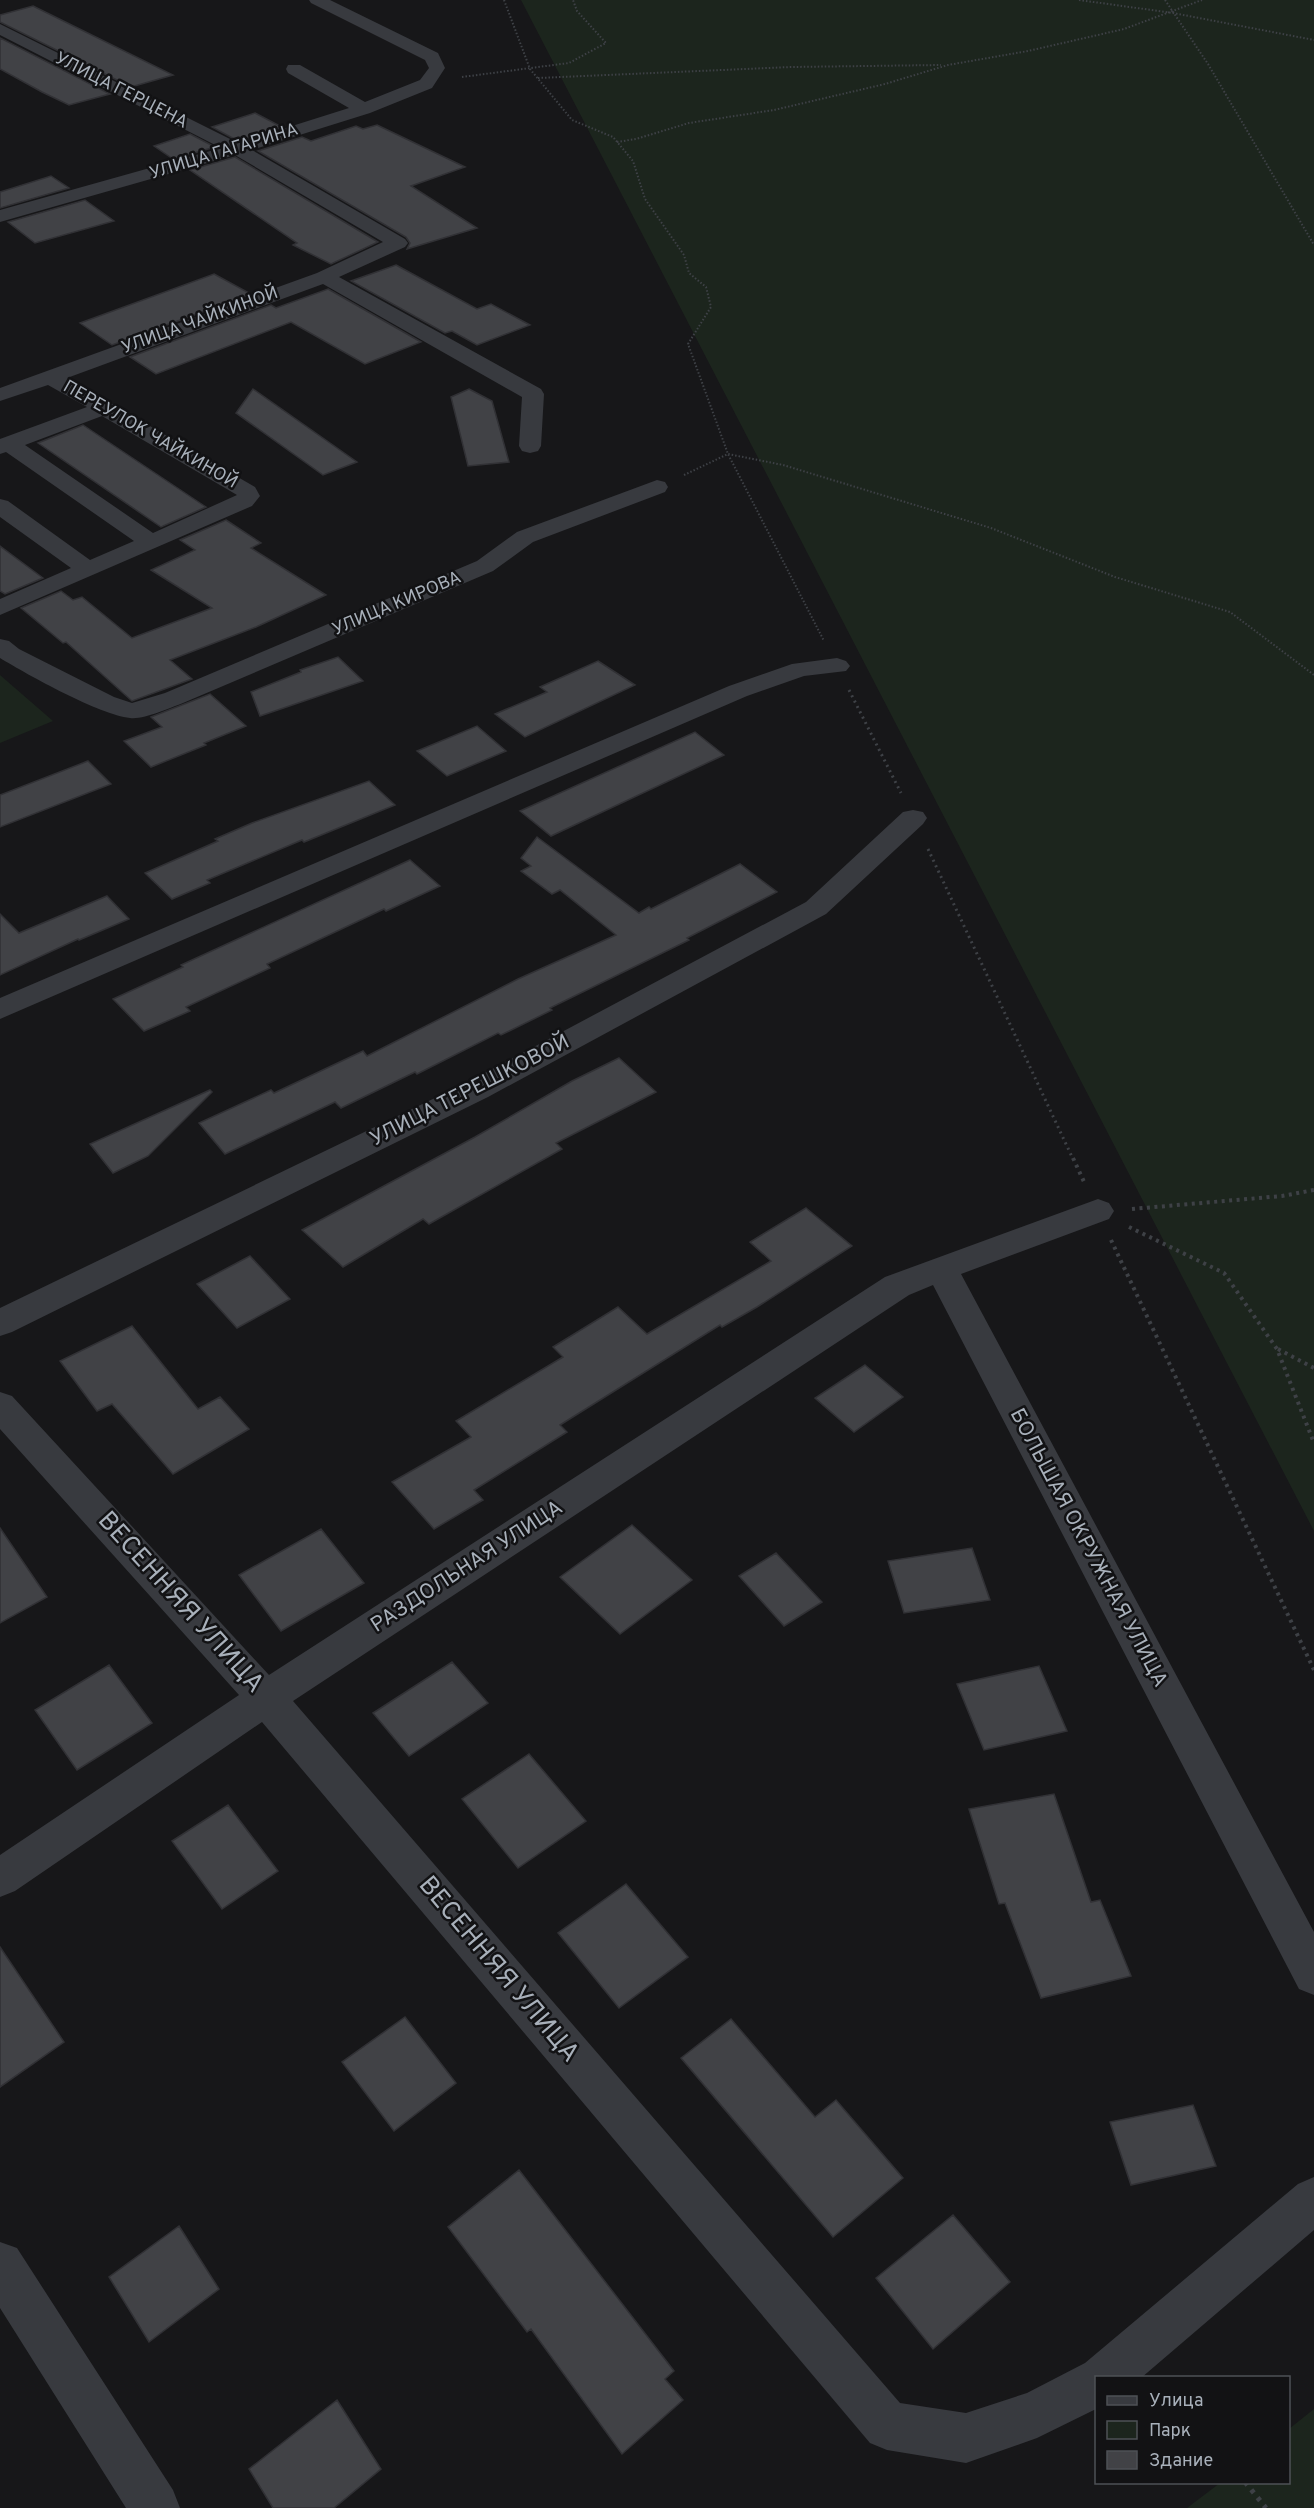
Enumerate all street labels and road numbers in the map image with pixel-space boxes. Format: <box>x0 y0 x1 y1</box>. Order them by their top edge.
street label: УЛИЦА ГЕРЦЕНА <box>51 48 191 134</box>
street label: УЛИЦА ГАГАРИНА <box>147 118 301 186</box>
street label: УЛИЦА ЧАЙКИНОЙ <box>118 280 282 360</box>
street label: ПЕРЕУЛОК ЧАЙКИНОЙ <box>59 374 242 494</box>
street label: УЛИЦА КИРОВА <box>329 566 465 642</box>
street label: УЛИЦА ТЕРЕШКОВОЙ <box>365 1028 574 1153</box>
street label: БОЛЬШАЯ ОКРУЖНАЯ УЛИЦА <box>1003 1404 1173 1692</box>
street label: РАЗДОЛЬНАЯ УЛИЦА <box>366 1495 568 1639</box>
street label: ВЕСЕННЯЯ УЛИЦА <box>90 1505 270 1701</box>
street label: ВЕСЕННЯЯ УЛИЦА <box>410 1870 586 2070</box>

